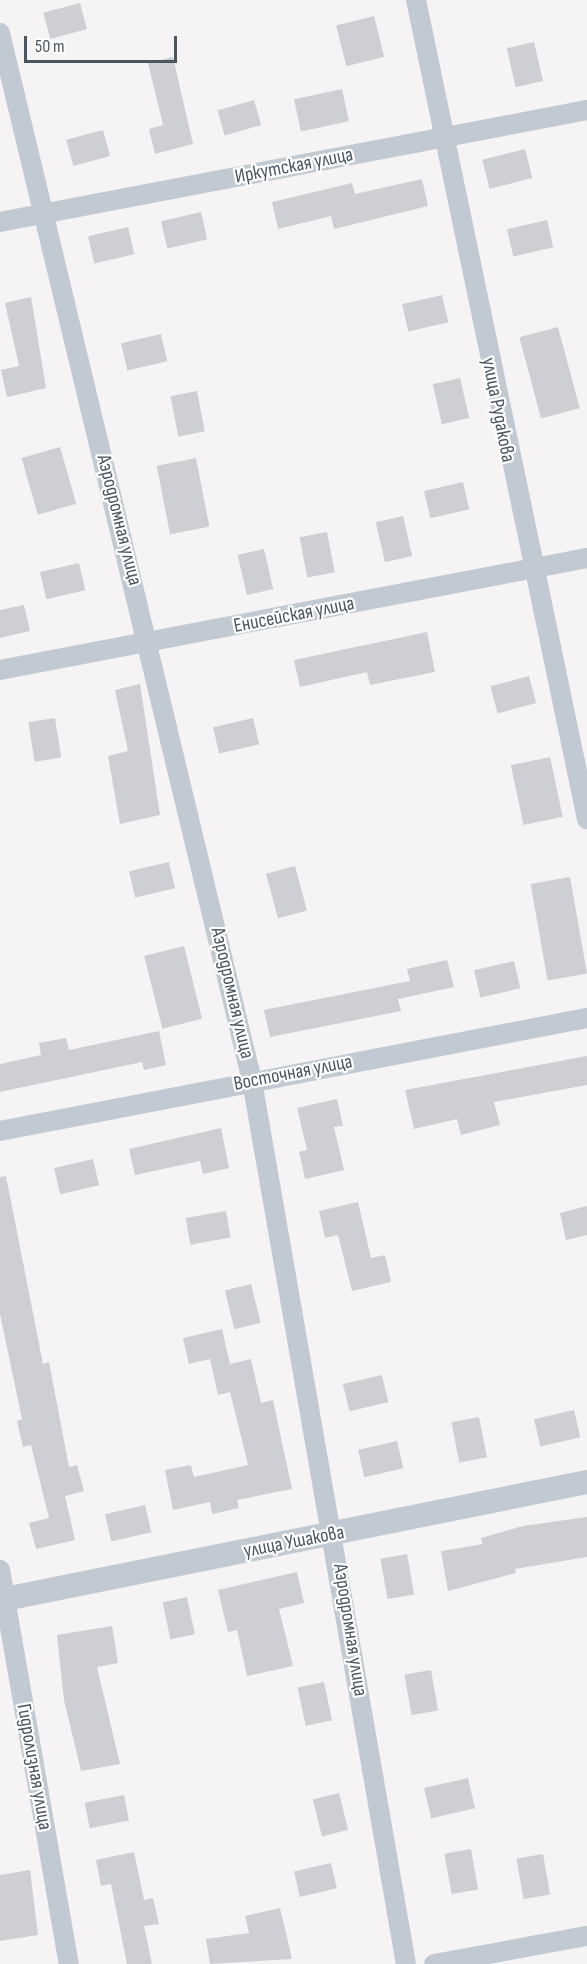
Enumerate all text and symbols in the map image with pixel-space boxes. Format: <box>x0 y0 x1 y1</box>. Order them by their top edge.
scale bar <box>27 24 180 62</box>
text: 50 m <box>35 36 65 57</box>
street label: Иркутская улица <box>233 143 355 189</box>
street label: улица Рудакова <box>476 356 520 464</box>
street label: Аэродромная улица <box>91 452 147 588</box>
street label: Енисейская улица <box>232 592 356 638</box>
street label: Аэродромная улица <box>205 925 259 1061</box>
street label: Восточная улица <box>232 1050 354 1096</box>
street label: улица Ушакова <box>242 1521 346 1563</box>
street label: Аэродромная улица <box>328 1562 372 1698</box>
street label: Гидролизная улица <box>11 1702 57 1832</box>

